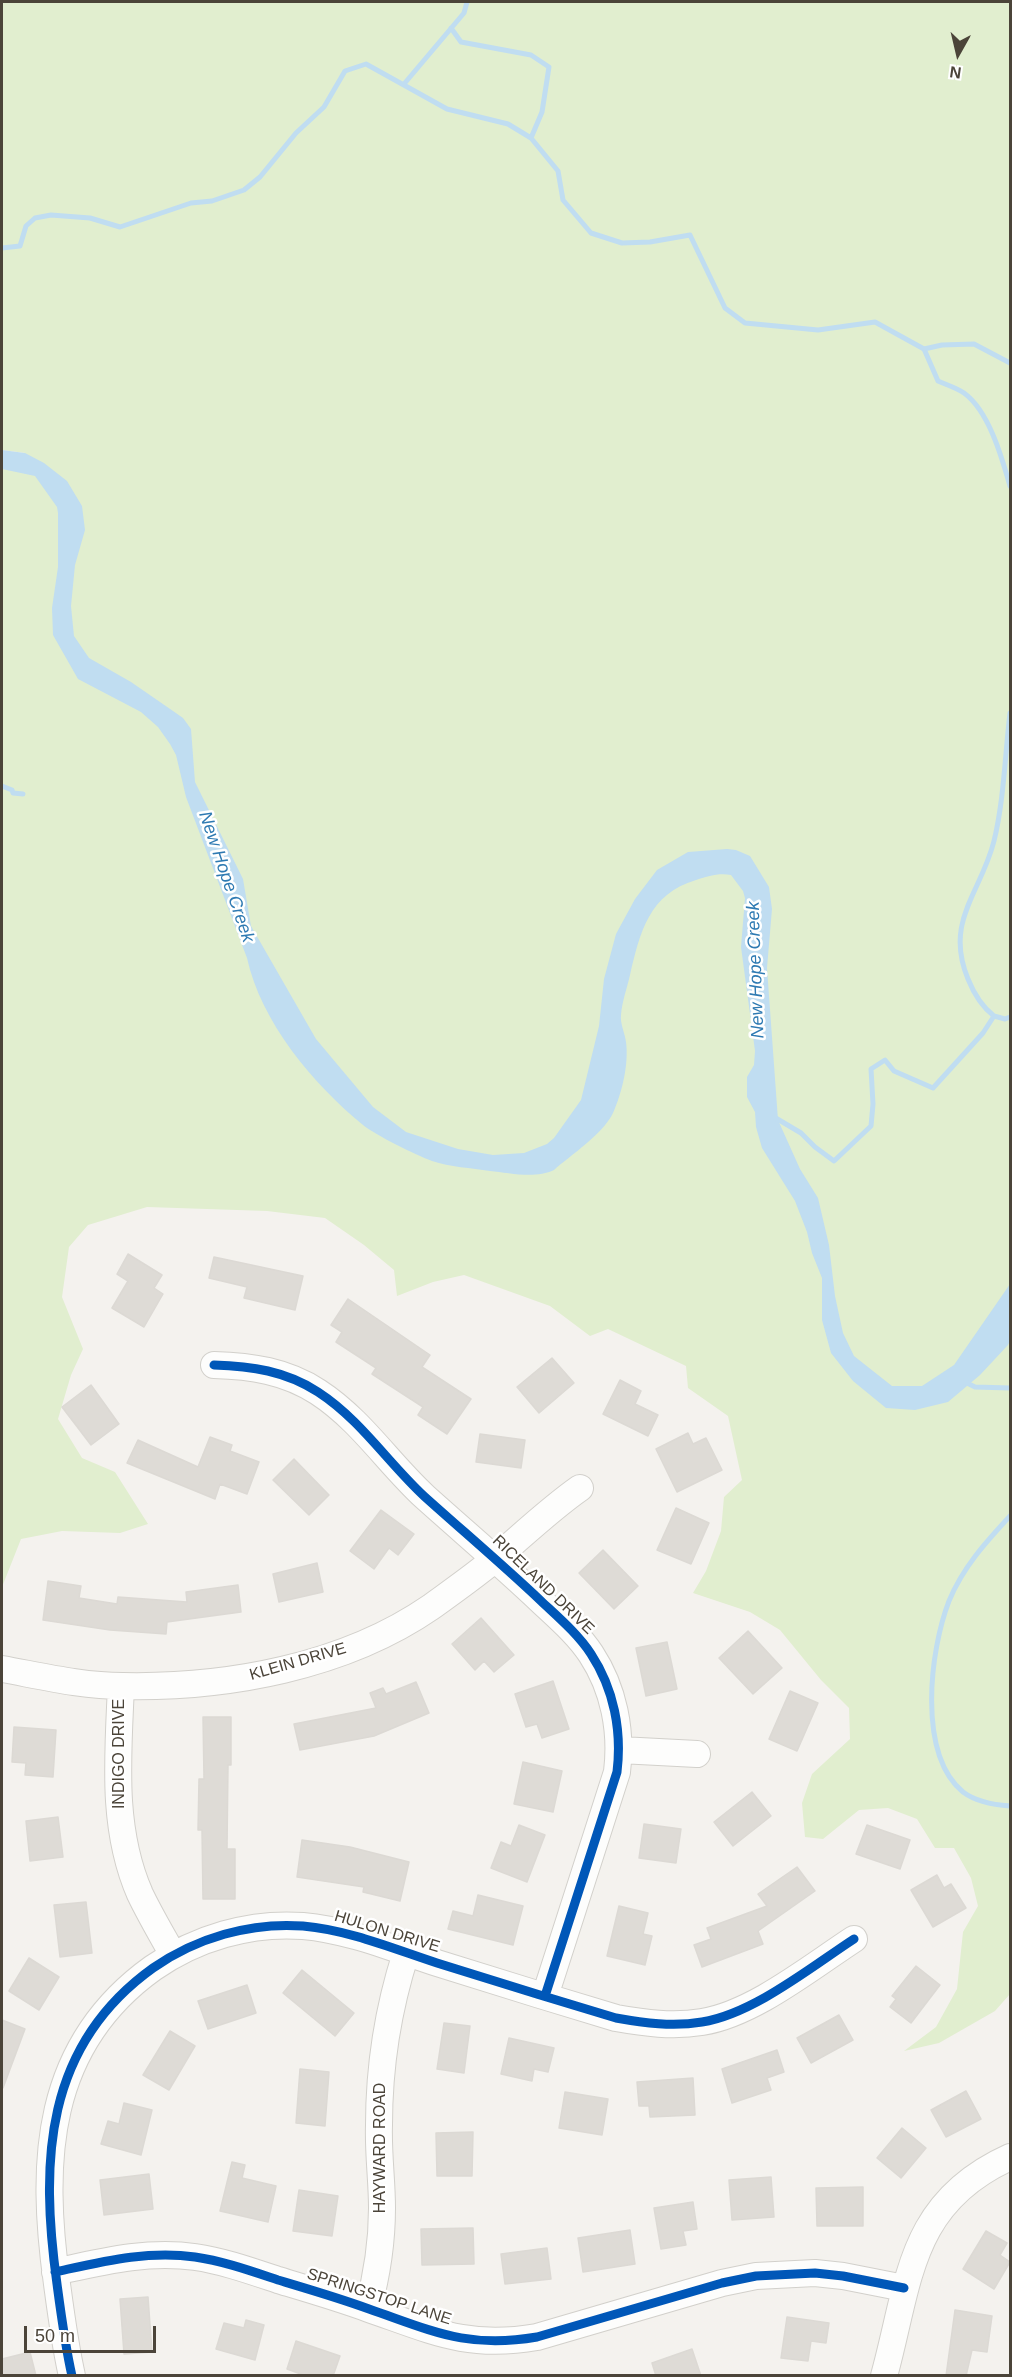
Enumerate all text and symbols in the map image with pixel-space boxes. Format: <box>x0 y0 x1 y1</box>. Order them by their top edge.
north arrow <box>928 24 988 84</box>
text: N <box>949 63 962 82</box>
water label: New Hope Creek <box>193 809 259 945</box>
water label: New Hope Creek <box>743 901 769 1039</box>
street label: RICELAND DRIVE <box>488 1531 598 1639</box>
street label: KLEIN DRIVE <box>247 1639 349 1685</box>
street label: INDIGO DRIVE <box>110 1699 130 1809</box>
street label: HULON DRIVE <box>332 1907 442 1957</box>
street label: HAYWARD ROAD <box>371 2083 391 2213</box>
street label: SPRINGSTOP LANE <box>304 2265 454 2329</box>
scale bar <box>27 2314 159 2352</box>
text: 50 m <box>35 2326 75 2346</box>

